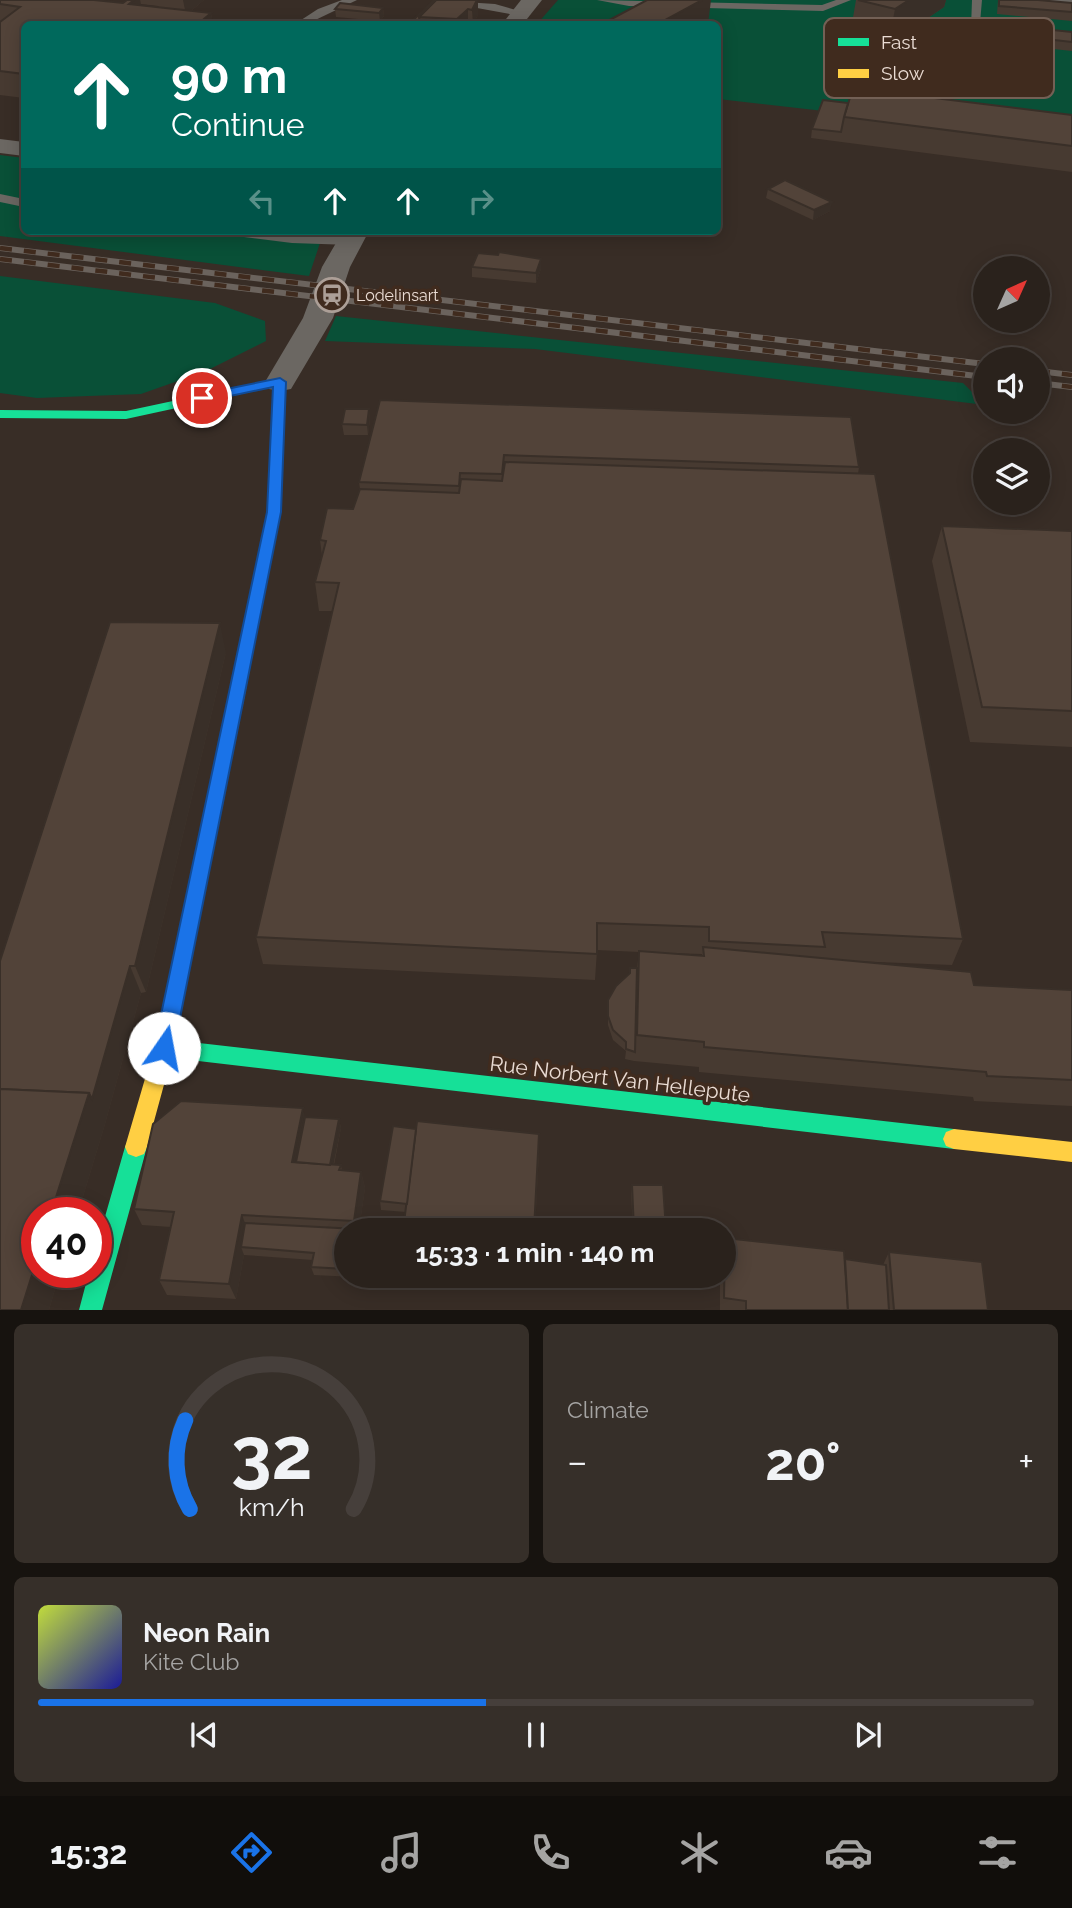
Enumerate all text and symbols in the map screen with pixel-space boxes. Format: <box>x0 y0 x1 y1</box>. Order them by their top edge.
legend <box>824 18 1054 98</box>
text: Fast <box>881 31 917 53</box>
text: 90 m <box>171 47 287 104</box>
icon: ahead <box>56 49 147 140</box>
text: Slow <box>881 62 925 84</box>
text: Continue <box>171 106 305 143</box>
icon: left <box>243 182 281 220</box>
icon: ahead <box>316 182 354 220</box>
icon: ahead <box>389 182 427 220</box>
icon: right <box>462 182 500 220</box>
north arrow <box>973 256 1050 332</box>
map controls <box>973 256 1050 515</box>
station icon: Lodelinsart <box>313 276 351 314</box>
place label: Lodelinsart <box>356 286 439 305</box>
button: sound <box>973 347 1050 424</box>
pin <box>172 368 232 428</box>
icon: arrive <box>183 379 221 417</box>
button: layers <box>973 438 1050 515</box>
position arrow <box>127 1011 201 1085</box>
street label: Rue Norbert Van Hellepute <box>488 1051 752 1107</box>
speed limit sign: 40 <box>21 1197 112 1288</box>
text: 15:33 · 1 min · 140 m <box>415 1238 655 1268</box>
text: Climate <box>567 1396 649 1423</box>
text: 32 <box>231 1412 312 1497</box>
text: 20° <box>765 1431 841 1492</box>
text: − <box>567 1439 587 1484</box>
text: + <box>1018 1439 1034 1484</box>
text: km/h <box>239 1492 304 1522</box>
text: Neon Rain <box>143 1618 270 1648</box>
text: Kite Club <box>143 1648 240 1675</box>
icon: previous <box>185 1716 223 1754</box>
icon: pause <box>517 1716 555 1754</box>
icon: next <box>849 1716 887 1754</box>
icon: directions <box>227 1828 276 1877</box>
icon: music <box>377 1828 426 1877</box>
icon: phone <box>526 1828 575 1877</box>
icon: climate <box>675 1828 724 1877</box>
icon: car <box>824 1828 873 1877</box>
icon: filters <box>973 1828 1022 1877</box>
text: 15:32 <box>50 1834 127 1871</box>

